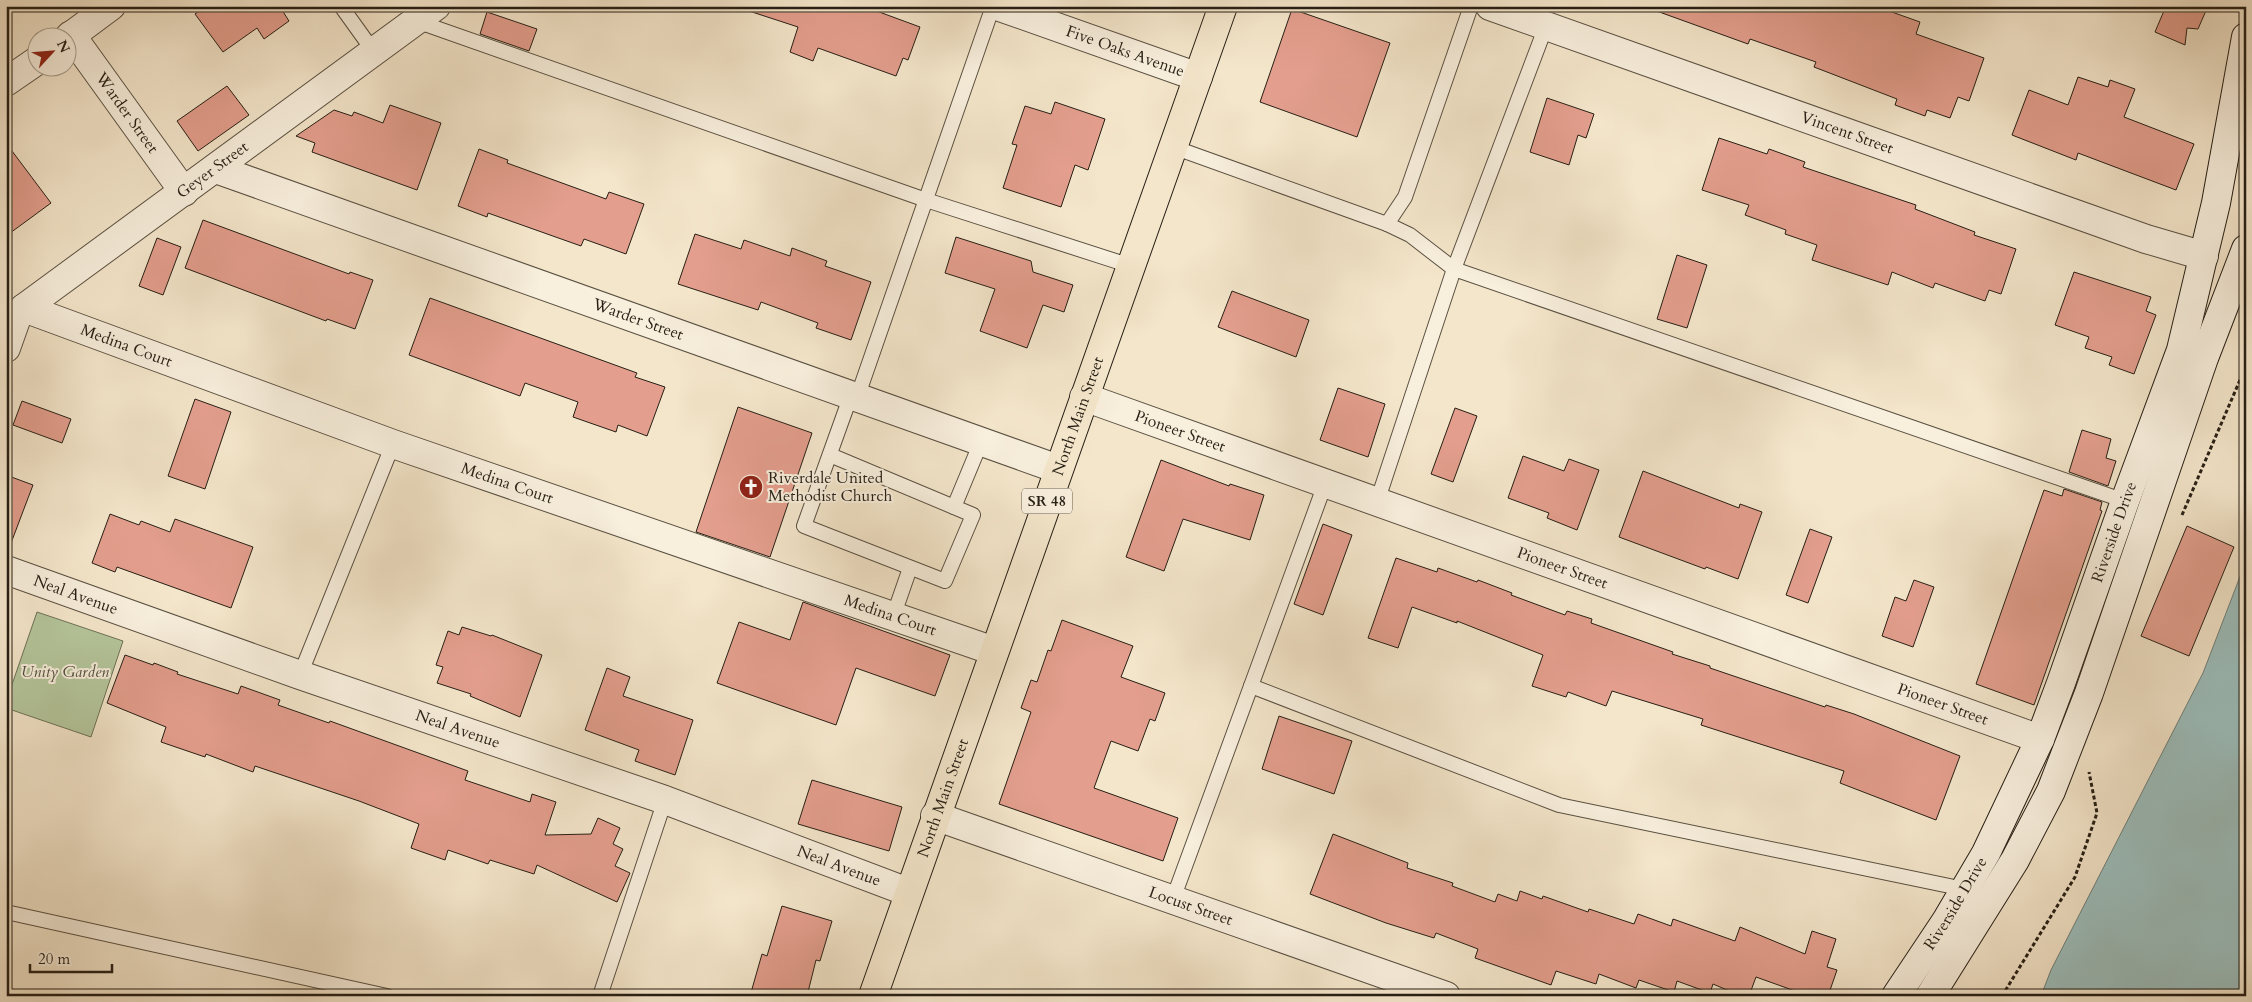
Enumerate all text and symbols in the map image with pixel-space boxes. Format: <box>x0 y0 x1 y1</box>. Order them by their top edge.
street label: Five Oaks Avenue <box>1063 20 1187 82</box>
north arrow <box>28 28 78 78</box>
text: N <box>52 37 74 56</box>
street label: Warder Street <box>90 67 164 158</box>
street label: Vincent Street <box>1798 106 1896 159</box>
street label: Geyer Street <box>172 136 253 204</box>
street label: Warder Street <box>589 293 686 346</box>
street label: Medina Court <box>77 319 175 373</box>
street label: North Main Street <box>1047 354 1109 479</box>
street label: Pioneer Street <box>1132 405 1228 458</box>
street label: Medina Court <box>458 457 556 509</box>
place label: Riverdale United Methodist Church <box>768 467 892 507</box>
church icon: Riverdale United Methodist Church <box>738 474 764 500</box>
street label: Riverside Drive <box>2086 479 2142 585</box>
road number: SR 48 <box>1022 488 1072 514</box>
street label: Pioneer Street <box>1514 542 1611 594</box>
street label: Neal Avenue <box>31 570 121 620</box>
street label: Medina Court <box>841 589 939 641</box>
park label: Unity Garden <box>21 661 109 683</box>
street label: Pioneer Street <box>1894 678 1991 731</box>
street label: Neal Avenue <box>413 704 503 754</box>
street label: North Main Street <box>912 736 974 860</box>
street label: Neal Avenue <box>794 840 884 892</box>
street label: Riverside Drive <box>1919 853 1992 954</box>
street label: Locust Street <box>1146 881 1236 931</box>
scale bar <box>30 942 112 974</box>
text: 20 m <box>38 949 70 969</box>

